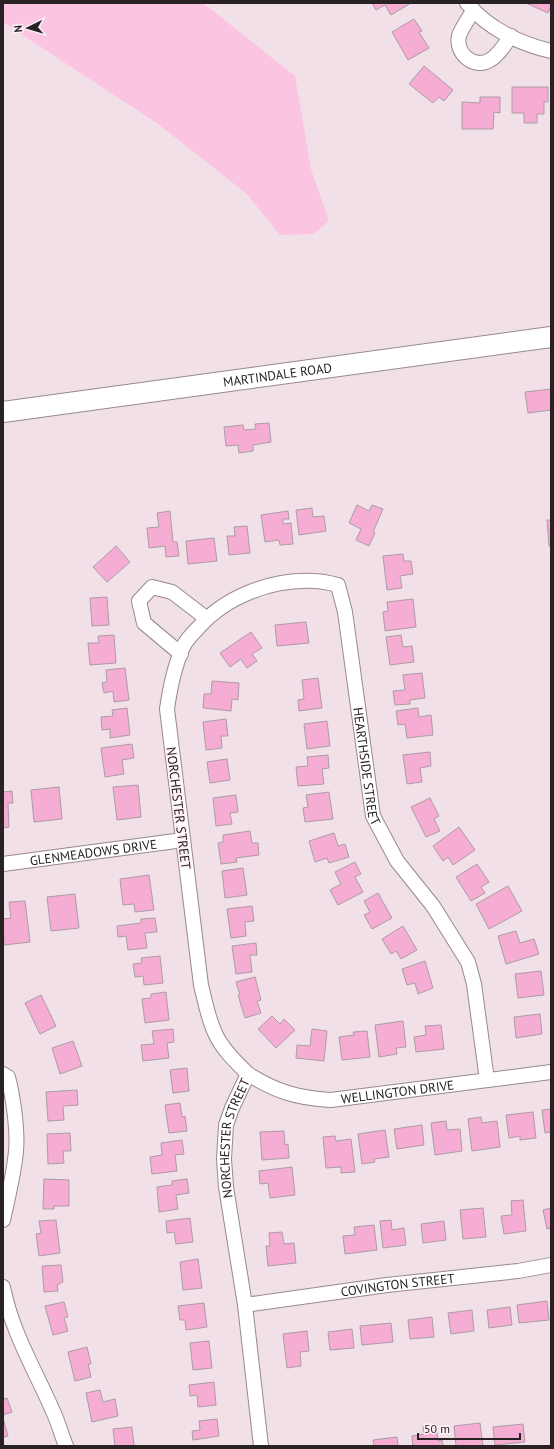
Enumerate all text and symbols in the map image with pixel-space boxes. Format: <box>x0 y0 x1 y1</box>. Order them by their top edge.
north arrow <box>8 8 48 48</box>
text: N <box>11 25 25 33</box>
street label: MARTINDALE ROAD <box>222 359 333 391</box>
street label: HEARTHSIDE STREET <box>349 706 384 828</box>
street label: NORCHESTER STREET <box>163 746 194 870</box>
street label: GLENMEADOWS DRIVE <box>29 836 158 869</box>
street label: NORCHESTER STREET <box>216 1076 254 1199</box>
street label: WELLINGTON DRIVE <box>340 1076 455 1108</box>
street label: COVINGTON STREET <box>340 1270 455 1300</box>
scale bar <box>418 1415 520 1441</box>
text: 50 m <box>424 1421 450 1436</box>

